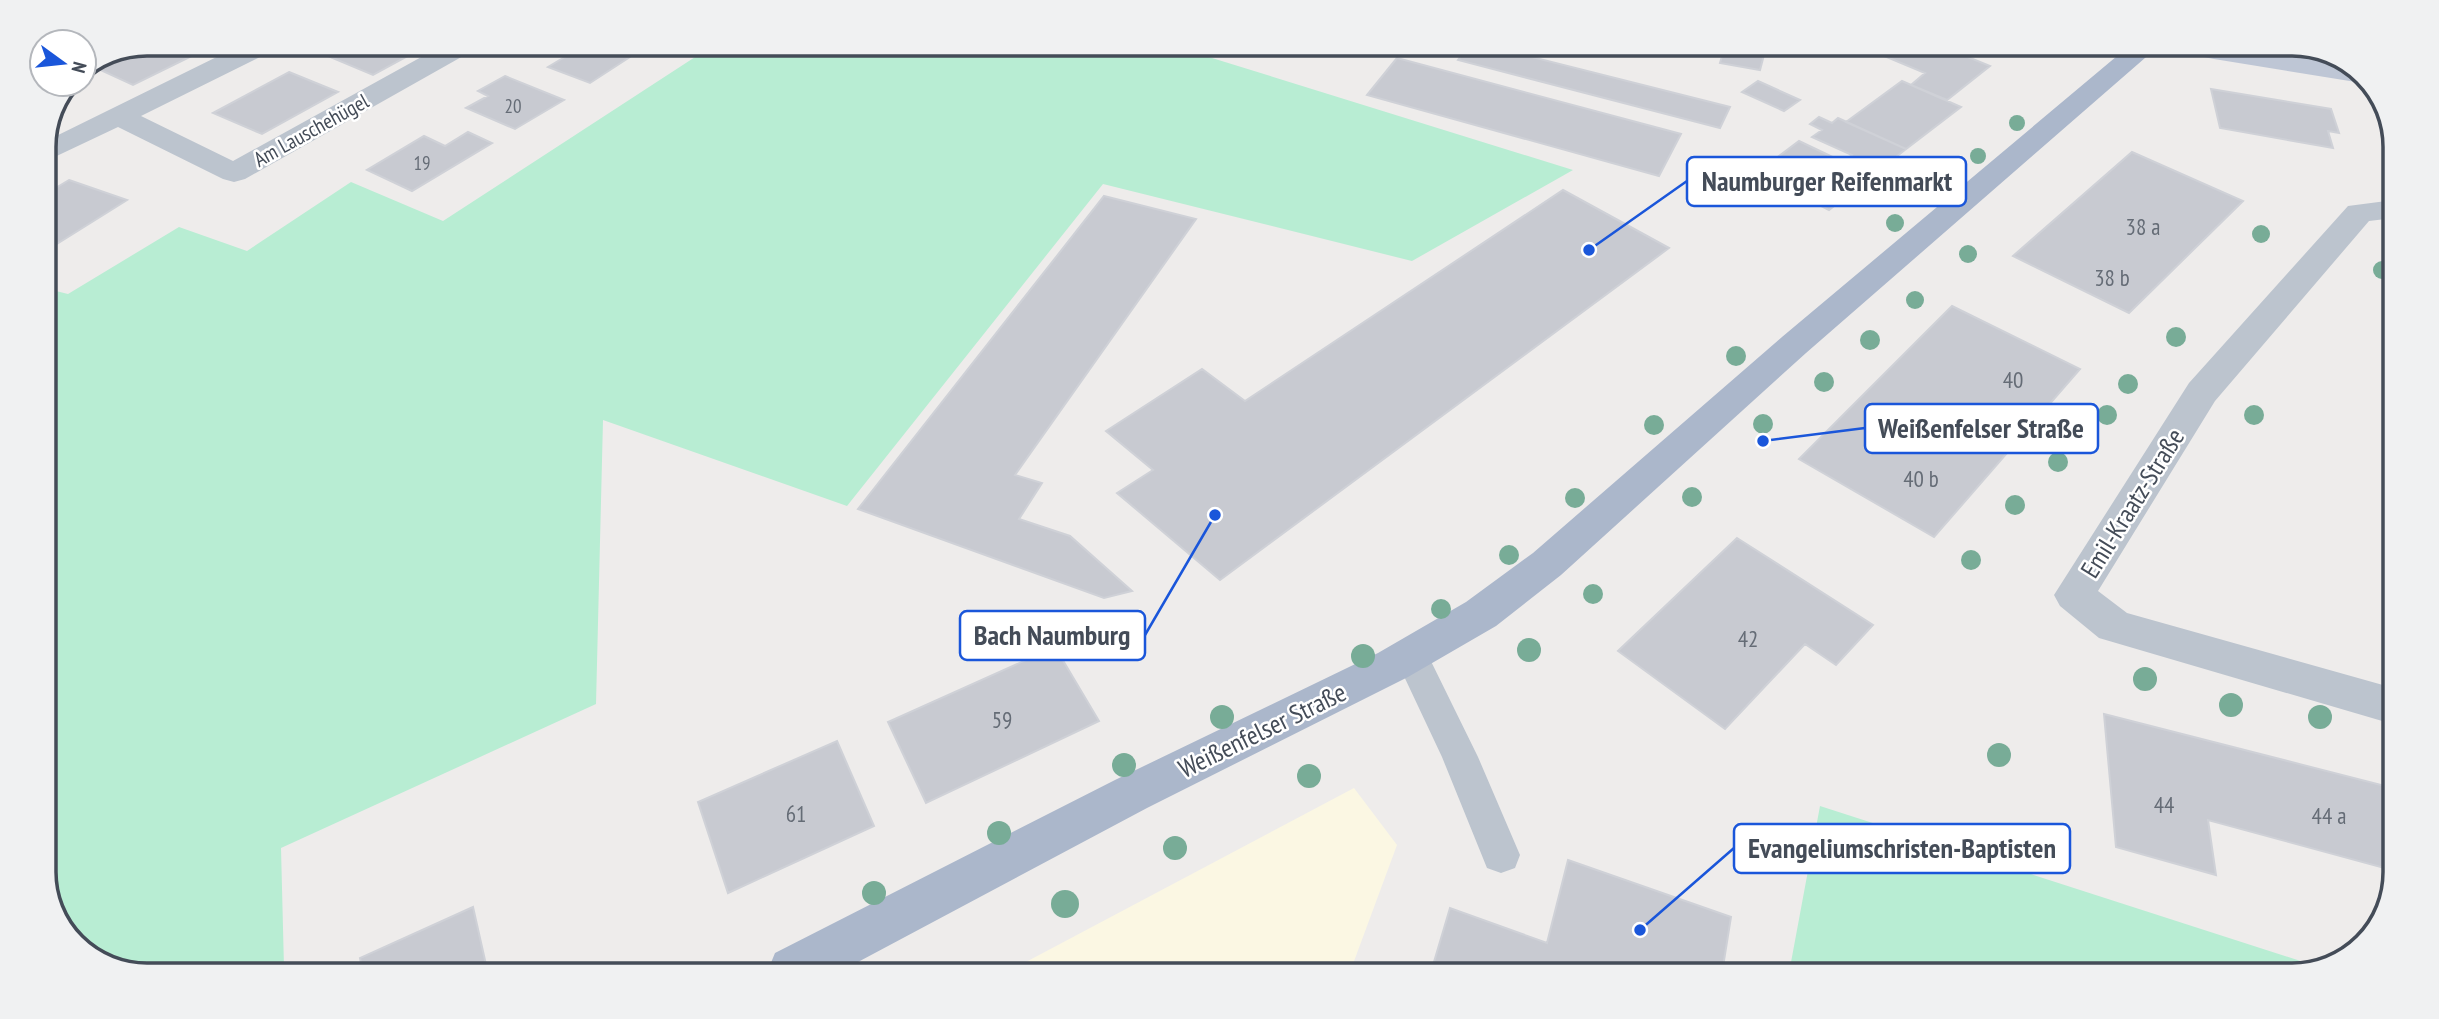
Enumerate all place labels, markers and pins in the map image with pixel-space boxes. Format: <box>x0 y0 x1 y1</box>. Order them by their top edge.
callout: Naumburger Reifenmarkt <box>1687 157 1966 206</box>
callout: Weißenfelser Straße <box>1865 404 2098 453</box>
callout: Bach Naumburg <box>960 611 1145 660</box>
callout: Evangeliumschristen-Baptisten <box>1734 824 2070 873</box>

